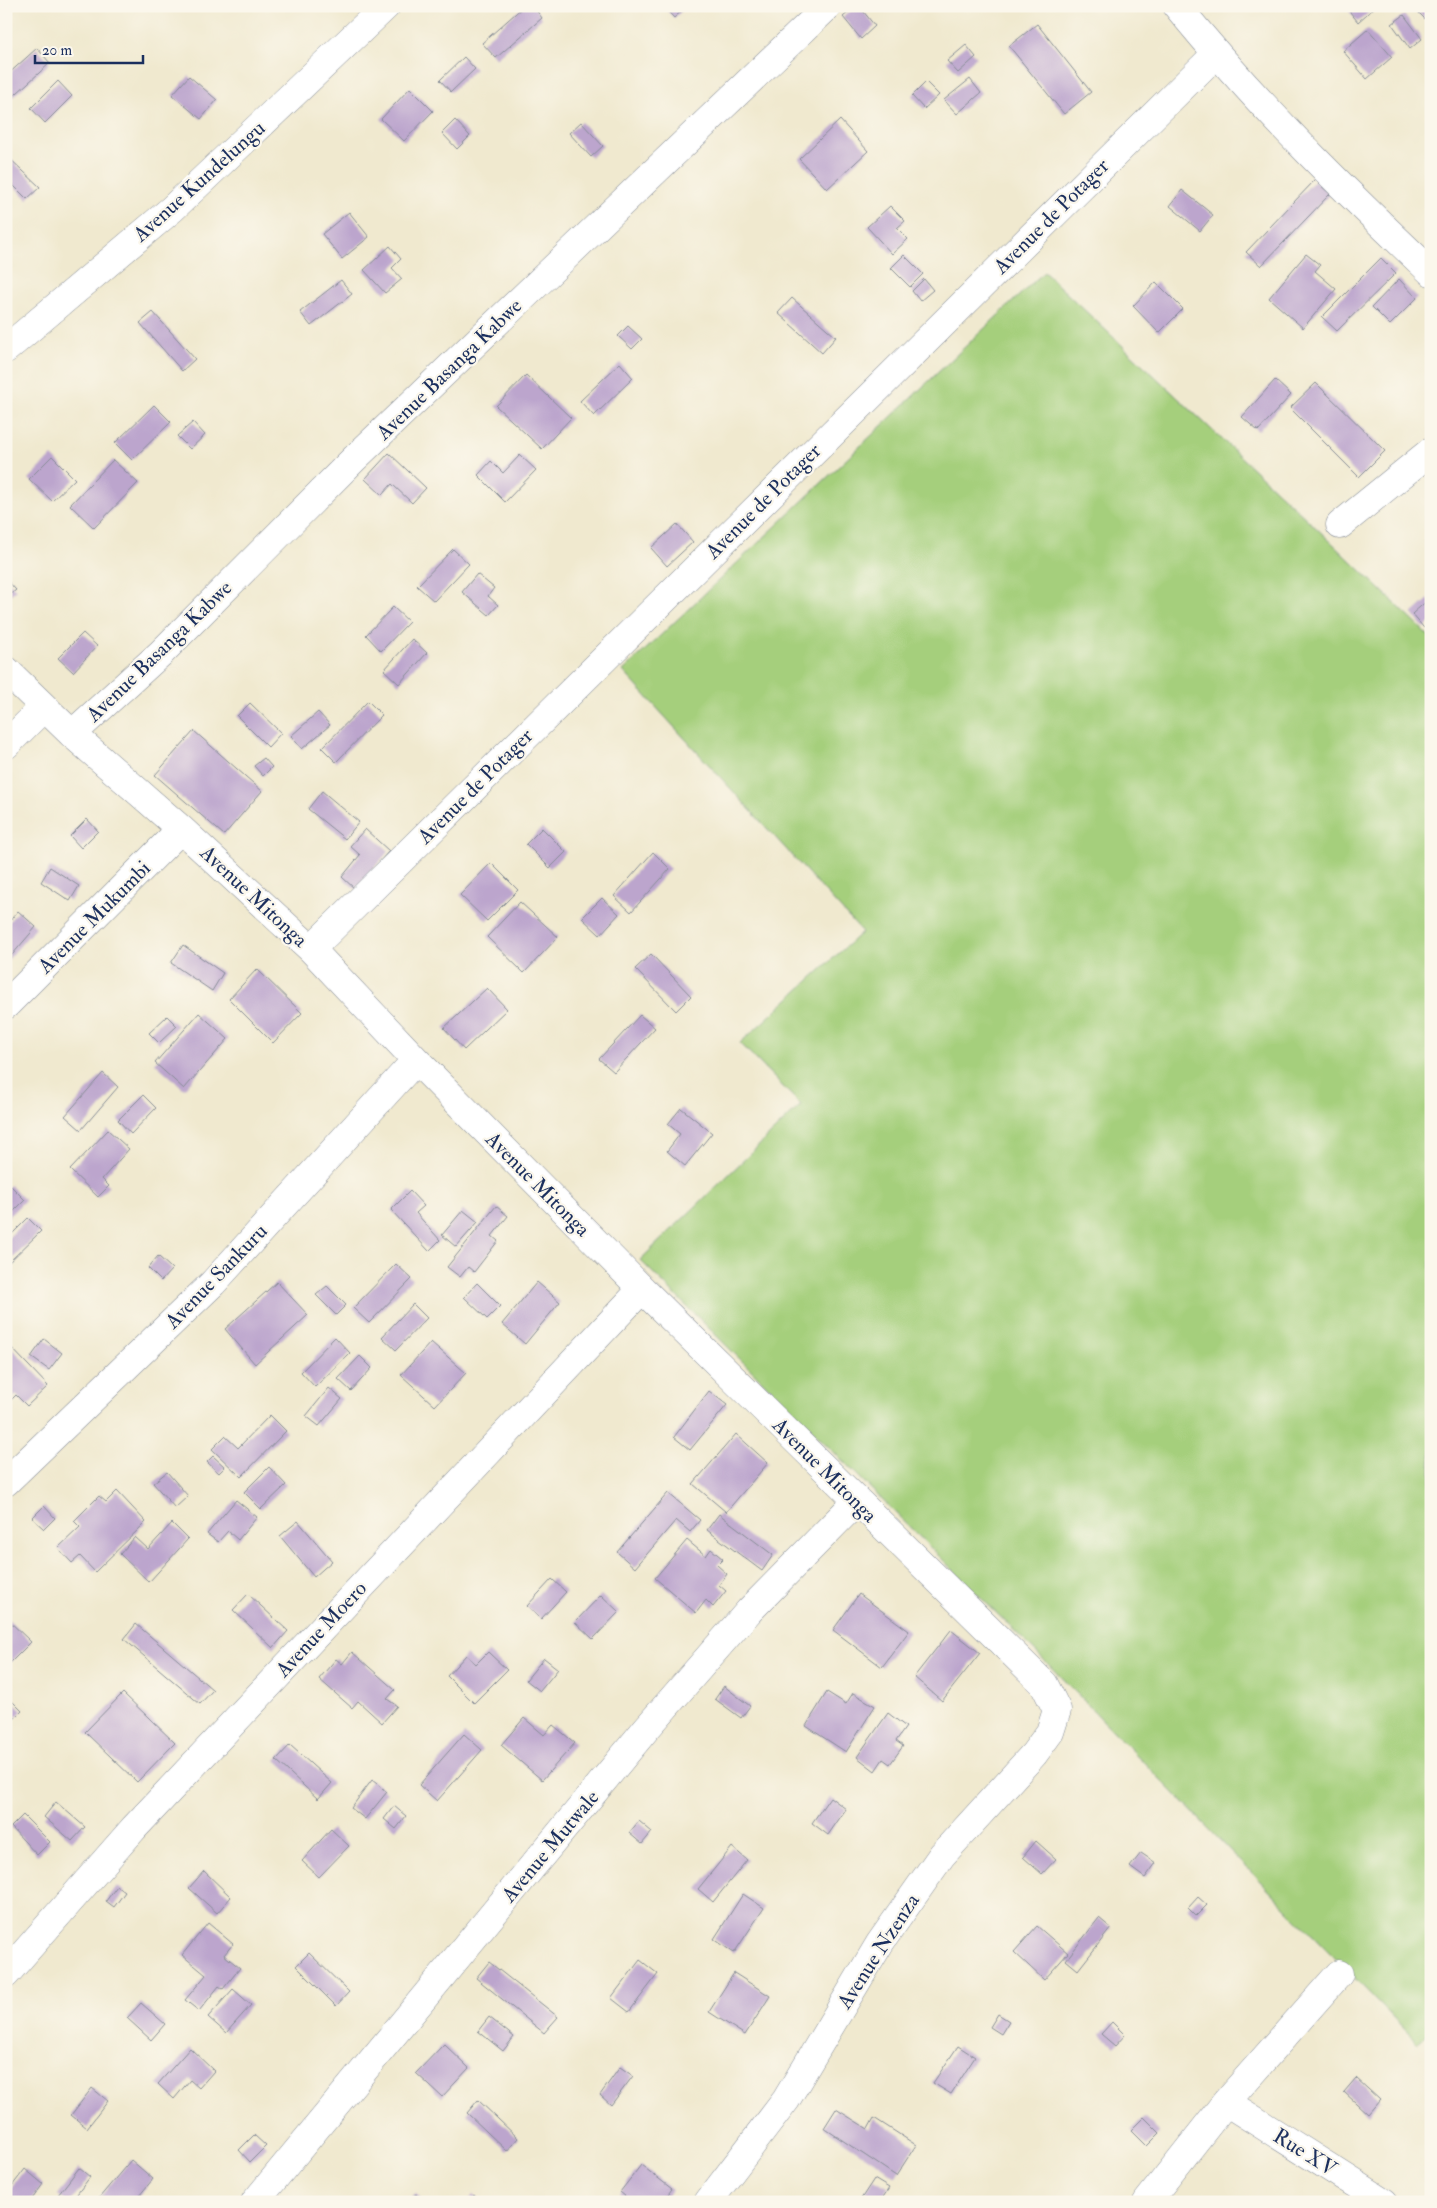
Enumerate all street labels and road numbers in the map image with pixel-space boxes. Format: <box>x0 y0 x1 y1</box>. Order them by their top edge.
street label: Avenue Kundelungu <box>127 115 271 248</box>
street label: Avenue de Potager <box>987 153 1115 281</box>
street label: Avenue Basanga Kabwe <box>370 293 528 447</box>
street label: Avenue de Potager <box>699 438 827 566</box>
street label: Avenue Basanga Kabwe <box>80 575 238 729</box>
street label: Avenue de Potager <box>411 723 539 851</box>
street label: Avenue Mitonga <box>193 839 313 953</box>
street label: Avenue Mukumbi <box>31 855 157 980</box>
street label: Avenue Mitonga <box>479 1125 596 1243</box>
street label: Avenue Sankuru <box>159 1218 273 1335</box>
street label: Avenue Mitonga <box>766 1411 883 1529</box>
street label: Avenue Moero <box>269 1576 373 1684</box>
street label: Avenue Mutwale <box>495 1784 605 1909</box>
street label: Avenue Nzenza <box>831 1888 926 2015</box>
street label: Rue XV <box>1268 2122 1343 2183</box>

